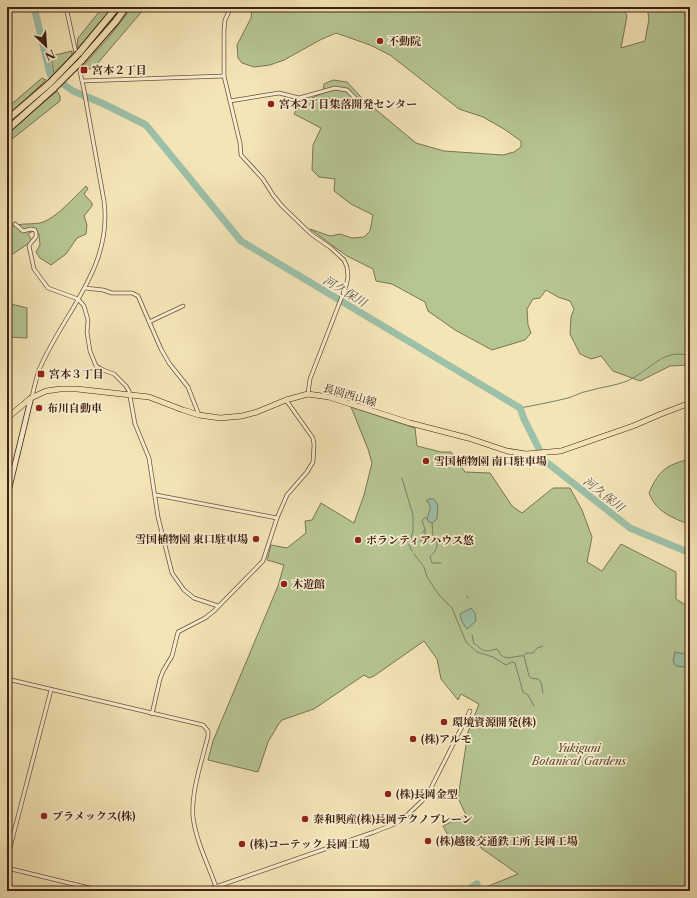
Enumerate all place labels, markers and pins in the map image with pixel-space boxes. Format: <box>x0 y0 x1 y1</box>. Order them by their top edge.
place label: 不動院 <box>388 34 421 48</box>
marker: 不動院 <box>375 36 385 46</box>
place label: 宮本２丁目 <box>92 63 147 77</box>
marker: 宮本２丁目 <box>79 65 89 75</box>
place label: 宮本2丁目集落開発センター <box>279 97 417 111</box>
marker: 宮本2丁目集落開発センター <box>266 99 276 109</box>
place label: 宮本３丁目 <box>49 367 104 381</box>
marker: 宮本３丁目 <box>36 369 46 379</box>
place label: 布川自動車 <box>47 401 102 415</box>
marker: 布川自動車 <box>34 403 44 413</box>
place label: 雪国植物園 南口駐車場 <box>434 454 547 468</box>
marker: 雪国植物園 南口駐車場 <box>421 456 431 466</box>
place label: 雪国植物園 東口駐車場 <box>135 532 248 546</box>
place label: ボランティアハウス悠 <box>366 533 474 547</box>
marker: 雪国植物園 東口駐車場 <box>251 534 261 544</box>
marker: ボランティアハウス悠 <box>353 535 363 545</box>
place label: 木遊館 <box>292 577 325 591</box>
marker: 木遊館 <box>279 579 289 589</box>
place label: 環境資源開発(株) <box>452 715 536 729</box>
marker: 環境資源開発(株) <box>439 717 449 727</box>
place label: (株)アルモ <box>421 732 471 746</box>
marker: (株)アルモ <box>408 734 418 744</box>
place label: (株)長岡金型 <box>396 787 458 801</box>
marker: (株)長岡金型 <box>383 789 393 799</box>
place label: プラメックス(株) <box>52 809 136 823</box>
marker: プラメックス(株) <box>39 811 49 821</box>
place label: 泰和興産(株)長岡テクノブレーン <box>313 812 473 826</box>
marker: 泰和興産(株)長岡テクノブレーン <box>300 814 310 824</box>
place label: (株)越後交通鉄工所 長岡工場 <box>436 834 578 848</box>
marker: (株)越後交通鉄工所 長岡工場 <box>423 836 433 846</box>
place label: (株)コーテック 長岡工場 <box>250 837 370 851</box>
marker: (株)コーテック 長岡工場 <box>237 839 247 849</box>

